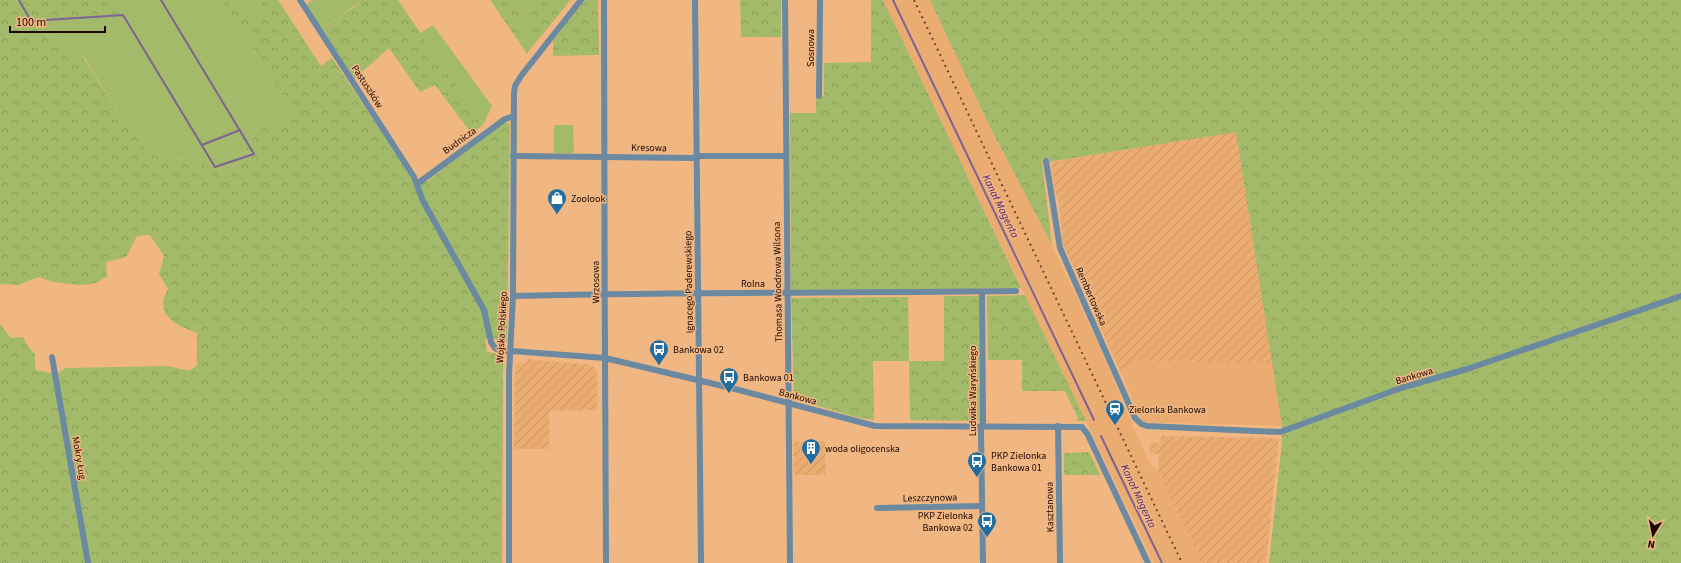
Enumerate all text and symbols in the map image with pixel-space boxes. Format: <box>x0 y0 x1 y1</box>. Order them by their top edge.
scale bar <box>10 8 105 34</box>
text: 100 m <box>16 14 46 31</box>
street label: Sosnowa <box>804 29 818 67</box>
street label: Pastuszków <box>348 62 386 111</box>
street label: Budnicza <box>440 124 479 158</box>
street label: Kresowa <box>631 141 667 155</box>
water label: Kanał Magenta <box>979 172 1022 241</box>
shop icon: Zoolook <box>546 187 568 215</box>
place label: Zoolook <box>571 192 605 206</box>
street label: Thomasa Woodrowa Wilsona <box>770 221 786 343</box>
street label: Ignacego Paderewskiego <box>681 230 697 334</box>
street label: Wrzosowa <box>589 261 603 303</box>
street label: Rembertowska <box>1072 265 1110 328</box>
street label: Rolna <box>741 277 765 291</box>
street label: Wojska Polskiego <box>493 291 511 363</box>
bus stop icon: Bankowa 02 <box>648 338 670 366</box>
place label: Bankowa 02 <box>673 343 724 357</box>
street label: Ludwika Waryńskiego <box>966 346 980 436</box>
street label: Bankowa <box>1394 364 1435 388</box>
bus stop icon: Bankowa 01 <box>718 366 740 394</box>
place label: Bankowa 01 <box>743 371 794 385</box>
street label: Bankowa <box>777 385 818 409</box>
station icon: Zielonka Bankowa <box>1104 398 1126 426</box>
place label: Zielonka Bankowa <box>1129 403 1206 417</box>
street label: Mokry Ług <box>68 436 90 481</box>
building icon: woda oligocenska <box>800 437 822 465</box>
place label: woda oligocenska <box>825 442 900 456</box>
place label: PKP Zielonka Bankowa 01 <box>991 449 1046 475</box>
bus stop icon: PKP Zielonka Bankowa 01 <box>966 450 988 478</box>
water label: Kanał Magenta <box>1117 462 1160 531</box>
street label: Kasztanowa <box>1043 482 1057 532</box>
street label: Leszczynowa <box>903 491 957 505</box>
place label: PKP Zielonka Bankowa 02 <box>918 509 973 535</box>
bus stop icon: PKP Zielonka Bankowa 02 <box>976 510 998 538</box>
north arrow <box>1633 515 1673 555</box>
text: N <box>1646 536 1656 552</box>

